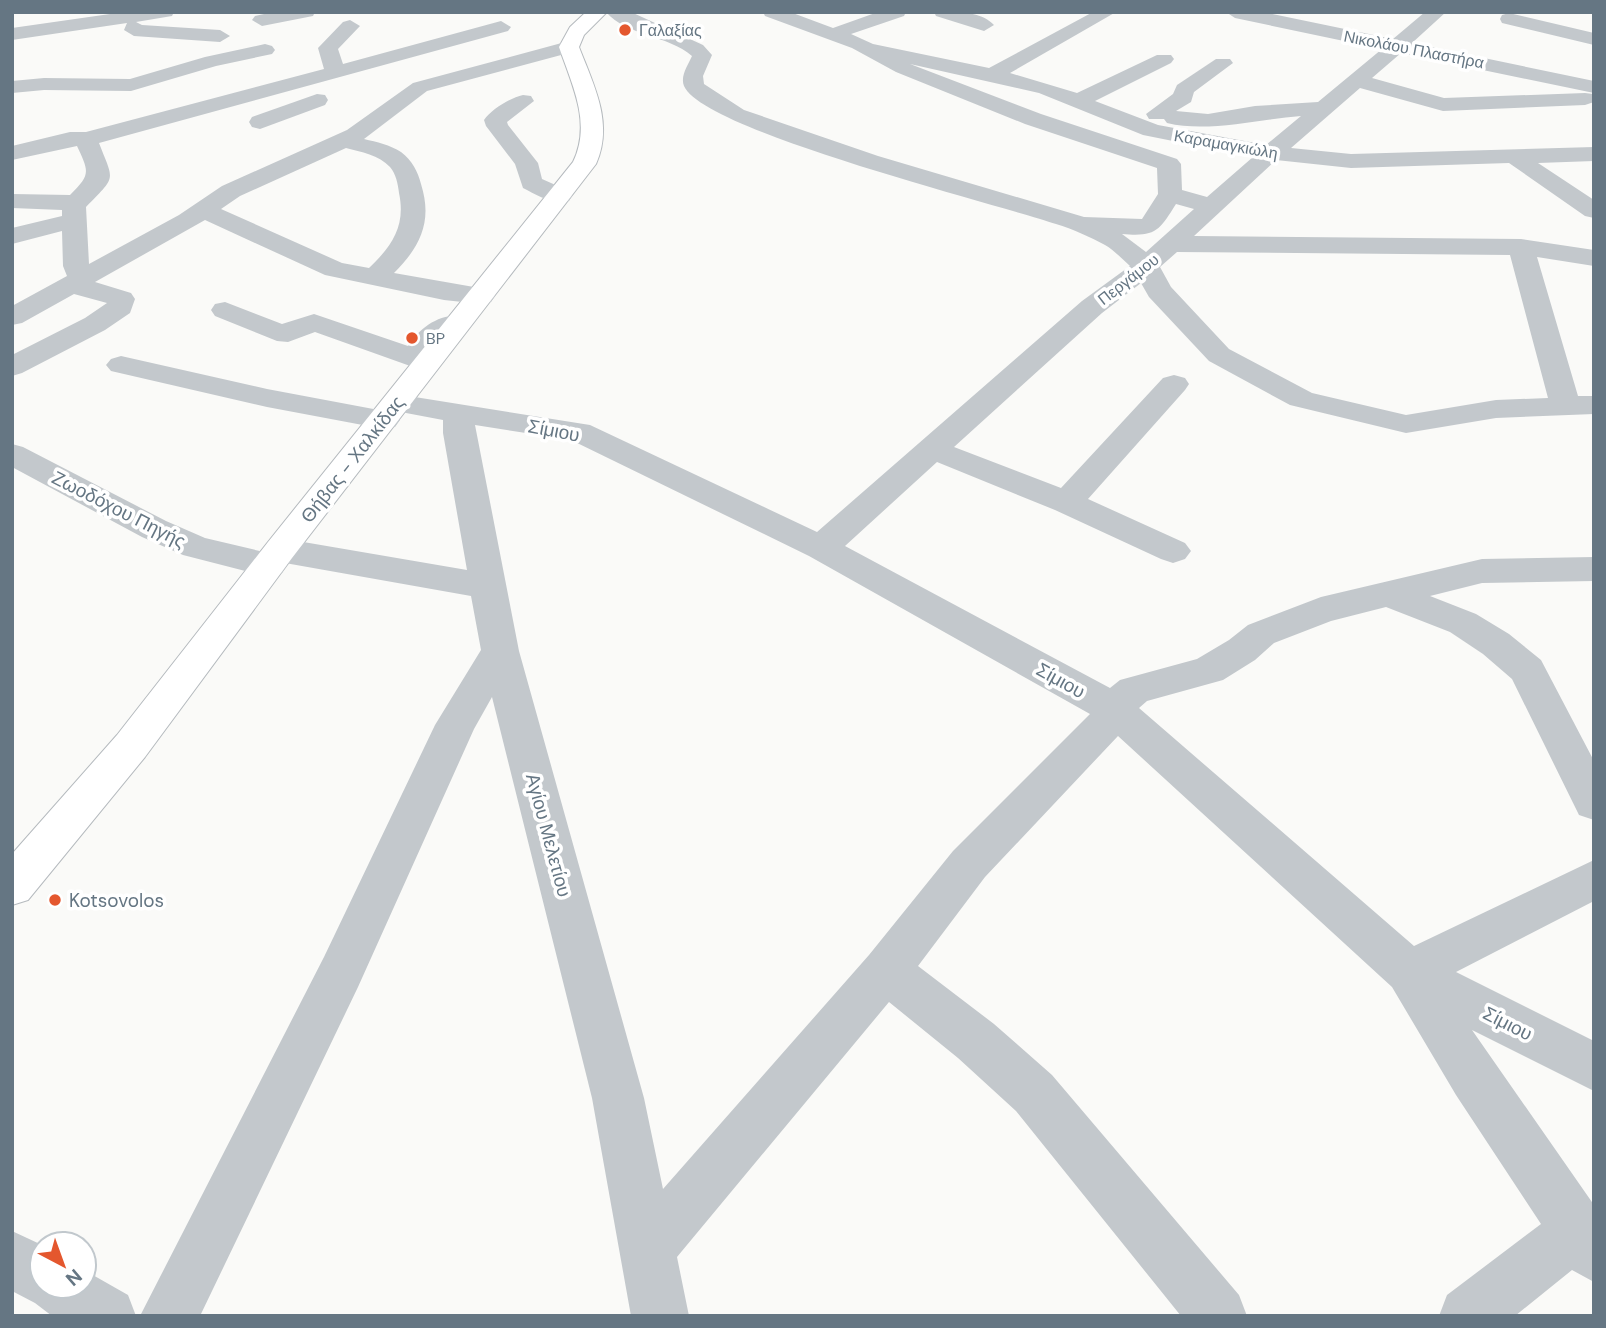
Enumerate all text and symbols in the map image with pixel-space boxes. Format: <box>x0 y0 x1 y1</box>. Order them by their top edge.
place label: Γαλαξίας <box>639 20 702 41</box>
marker: Γαλαξίας <box>617 22 633 38</box>
street label: Νικολάου Πλαστήρα <box>1342 26 1486 73</box>
street label: Καραμαγκιώλη <box>1172 125 1280 164</box>
street label: Περγάμου <box>1094 249 1163 310</box>
place label: BP <box>426 328 445 349</box>
marker: BP <box>404 330 420 346</box>
street label: Θήβας - Χαλκίδας <box>295 391 410 528</box>
street label: Σίμιου <box>526 413 582 448</box>
street label: Ζωοδόχου Πηγής <box>48 465 190 554</box>
street label: Σίμιου <box>1032 657 1090 704</box>
street label: Αγίου Μελετίου <box>520 771 577 900</box>
place label: Kotsovolos <box>69 888 164 913</box>
marker: Kotsovolos <box>47 892 63 908</box>
street label: Σίμιου <box>1479 1000 1537 1046</box>
north arrow <box>28 1230 98 1300</box>
text: N <box>60 1263 87 1291</box>

